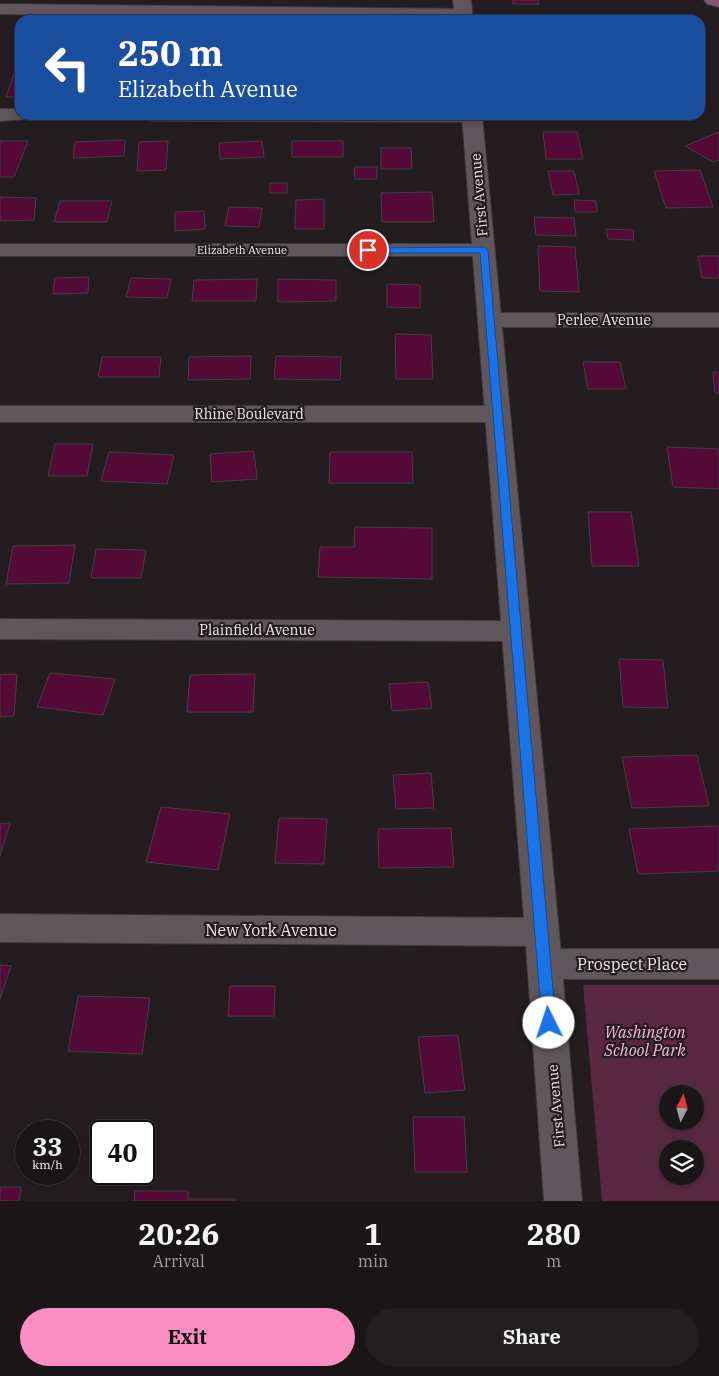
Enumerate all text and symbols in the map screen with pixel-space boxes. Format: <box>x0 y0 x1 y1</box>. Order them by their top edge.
text: 250 m <box>118 30 223 76</box>
icon: left <box>35 35 100 100</box>
text: Elizabeth Avenue <box>118 74 298 103</box>
street label: First Avenue <box>466 153 492 237</box>
pin <box>347 229 389 271</box>
icon: arrive <box>354 236 382 264</box>
street label: Elizabeth Avenue <box>197 243 287 257</box>
street label: Perlee Avenue <box>557 311 651 329</box>
street label: Rhine Boulevard <box>194 405 304 423</box>
street label: Plainfield Avenue <box>199 621 315 639</box>
street label: New York Avenue <box>205 920 337 940</box>
street label: Prospect Place <box>577 954 687 974</box>
position arrow <box>522 996 574 1048</box>
park label: Washington School Park <box>603 1022 686 1060</box>
street label: First Avenue <box>543 1064 569 1148</box>
north arrow <box>659 1085 704 1130</box>
map controls <box>659 1085 704 1185</box>
speed limit sign: 40 <box>90 1120 155 1185</box>
text: 33 <box>32 1130 63 1163</box>
button: layers <box>659 1140 704 1185</box>
text: km/h <box>32 1157 63 1172</box>
text: 20:26 <box>138 1214 219 1253</box>
text: 1 <box>364 1214 382 1253</box>
text: 280 <box>527 1214 581 1253</box>
text: Arrival <box>153 1251 205 1271</box>
text: min <box>358 1251 388 1271</box>
text: m <box>546 1251 561 1271</box>
button: Exit <box>20 1308 355 1366</box>
button: Share <box>365 1308 699 1366</box>

